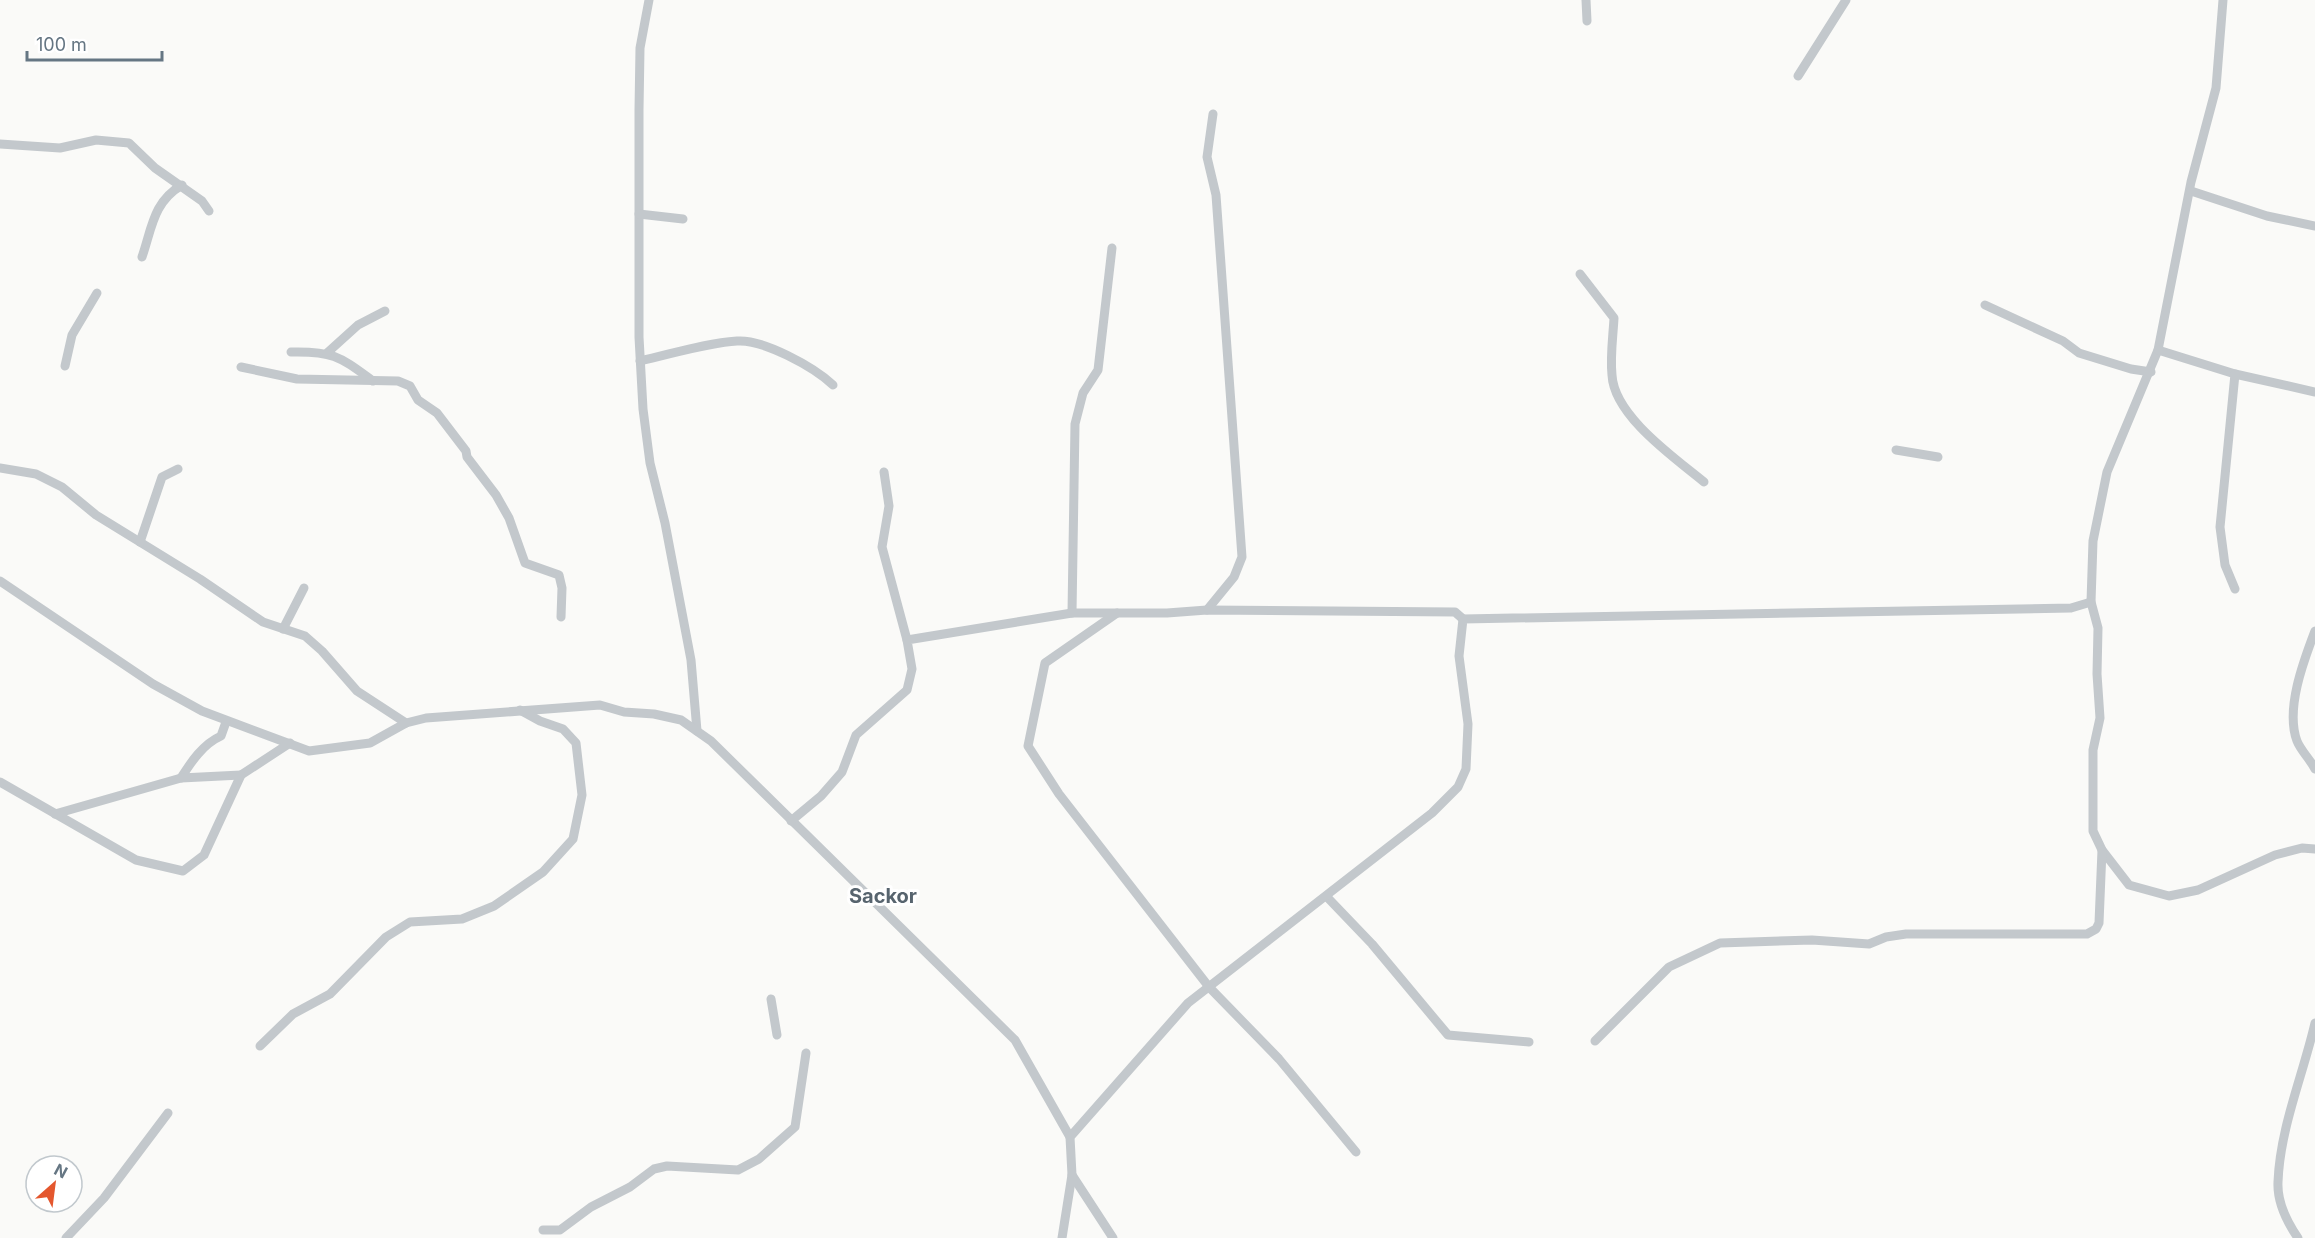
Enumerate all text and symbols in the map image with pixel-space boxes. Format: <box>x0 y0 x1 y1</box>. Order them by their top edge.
scale bar <box>27 24 162 62</box>
text: 100 m <box>36 34 87 55</box>
district label: Sackor <box>849 884 917 908</box>
north arrow <box>24 1154 84 1214</box>
text: N <box>51 1159 71 1182</box>

